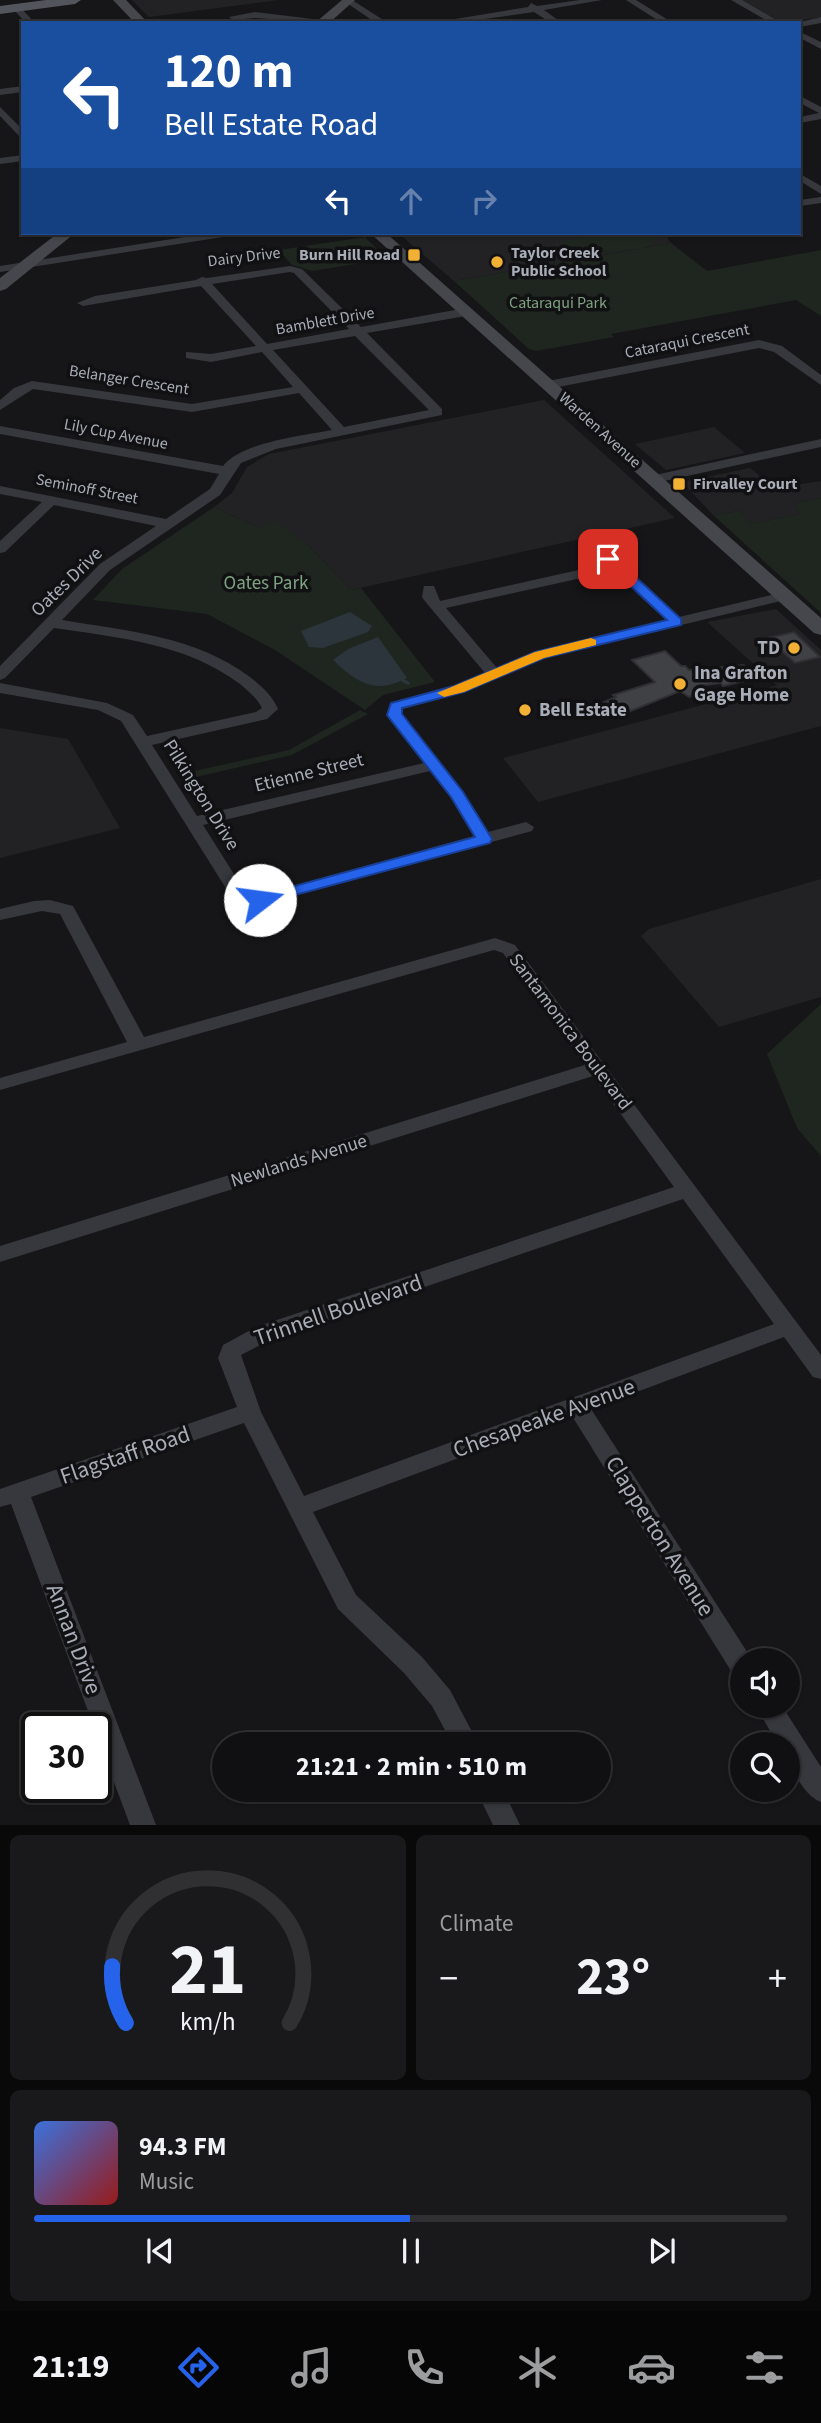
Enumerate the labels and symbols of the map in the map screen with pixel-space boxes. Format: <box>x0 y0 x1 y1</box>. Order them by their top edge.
street label: Dairy Drive <box>206 242 282 272</box>
place label: Taylor Creek Public School <box>511 242 607 282</box>
place label: Burn Hill Road <box>299 244 400 266</box>
marker: Burn Hill Road <box>406 247 422 263</box>
marker: Taylor Creek Public School <box>489 254 505 270</box>
park label: Cataraqui Park <box>509 292 607 314</box>
street label: Bamblett Drive <box>274 301 376 341</box>
street label: Cataraqui Crescent <box>623 318 752 364</box>
street label: Belanger Crescent <box>68 360 191 400</box>
street label: Warden Avenue <box>554 387 646 473</box>
street label: Lily Cup Avenue <box>62 413 170 455</box>
street label: Seminoff Street <box>34 468 141 510</box>
place label: Firvalley Court <box>693 473 797 495</box>
marker: Firvalley Court <box>671 476 687 492</box>
pin <box>578 529 638 589</box>
street label: Oates Drive <box>25 541 109 623</box>
park label: Oates Park <box>224 570 309 597</box>
place label: TD <box>757 635 780 662</box>
marker: TD <box>786 640 802 656</box>
place label: Ina Grafton Gage Home <box>694 660 789 709</box>
marker: Ina Grafton Gage Home <box>672 676 688 692</box>
place label: Bell Estate <box>539 697 627 724</box>
marker: Bell Estate <box>517 702 533 718</box>
street label: Pilkington Drive <box>156 734 246 856</box>
street label: Etienne Street <box>252 746 367 800</box>
position arrow <box>223 863 297 937</box>
street label: Santamonica Boulevard <box>502 948 638 1116</box>
street label: Newlands Avenue <box>228 1127 370 1195</box>
street label: Trinnell Boulevard <box>249 1266 427 1354</box>
street label: Chesapeake Avenue <box>448 1370 640 1466</box>
street label: Flagstaff Road <box>55 1417 195 1493</box>
street label: Clapperton Avenue <box>597 1449 723 1623</box>
street label: Annan Drive <box>38 1579 110 1699</box>
speed limit sign: 30 <box>21 1712 112 1803</box>

